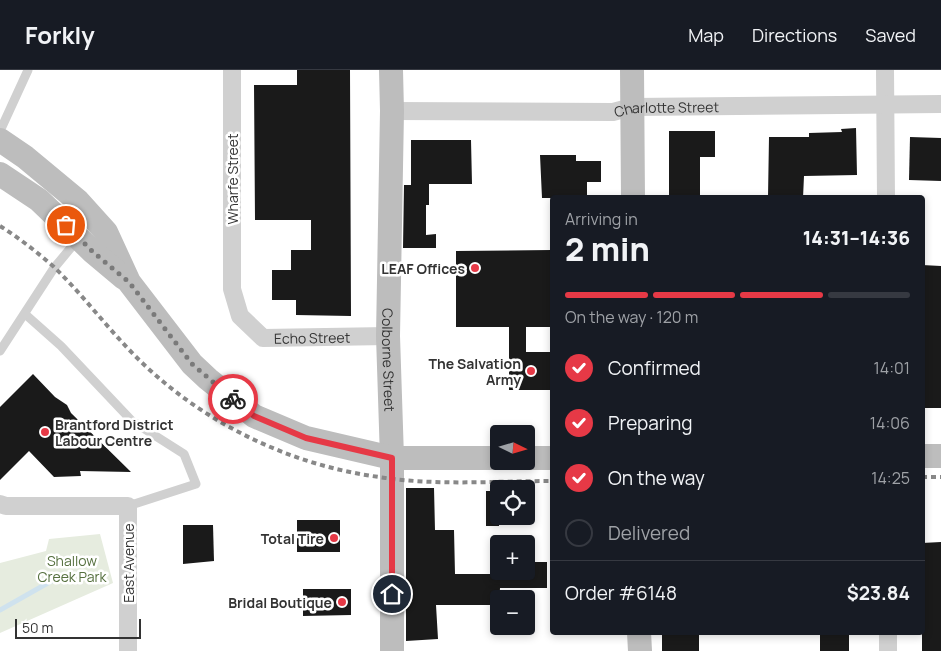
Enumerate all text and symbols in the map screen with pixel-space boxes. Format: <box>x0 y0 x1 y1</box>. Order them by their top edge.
text: Forkly <box>25 18 95 51</box>
text: Map <box>688 23 724 47</box>
text: Directions <box>752 23 837 47</box>
text: Saved <box>865 23 916 47</box>
street label: Charlotte Street <box>612 97 719 121</box>
street label: Wharfe Street <box>223 133 242 225</box>
pin <box>45 204 87 246</box>
text: Arriving in <box>565 208 638 230</box>
icon: bag <box>52 211 80 239</box>
text: 14:31–14:36 <box>803 225 910 251</box>
text: 2 min <box>565 227 650 271</box>
place label: LEAF Offices <box>381 259 465 278</box>
marker: LEAF Offices <box>469 262 481 274</box>
text: On the way · 120 m <box>565 306 698 328</box>
street label: Colborne Street <box>378 308 400 412</box>
street label: Echo Street <box>274 327 351 347</box>
place label: The Salvation Army <box>429 354 521 389</box>
icon: check <box>565 354 593 382</box>
text: Confirmed <box>608 355 701 381</box>
text: 14:01 <box>874 357 910 379</box>
marker: The Salvation Army <box>525 365 537 377</box>
courier <box>208 374 258 424</box>
icon: bike <box>219 385 247 413</box>
icon: check <box>565 409 593 437</box>
text: Preparing <box>608 410 693 436</box>
text: 14:06 <box>870 412 910 434</box>
place label: Brantford District Labour Centre <box>55 415 174 450</box>
north arrow <box>490 425 535 470</box>
map controls <box>490 425 535 635</box>
marker: Brantford District Labour Centre <box>39 426 51 438</box>
icon: check <box>565 464 593 492</box>
text: On the way <box>608 465 705 491</box>
text: 14:25 <box>871 467 910 489</box>
button: locate <box>490 480 535 525</box>
text: Delivered <box>608 520 690 546</box>
street label: East Avenue <box>119 523 138 603</box>
place label: Total Tire <box>261 529 324 548</box>
marker: Total Tire <box>328 532 340 544</box>
button: + <box>490 535 535 580</box>
park label: Shallow Creek Park <box>38 551 108 586</box>
pin <box>371 573 413 615</box>
icon: home <box>378 580 406 608</box>
text: Order #6148 <box>565 580 677 606</box>
text: $23.84 <box>847 580 910 606</box>
button: − <box>490 590 535 635</box>
place label: Bridal Boutique <box>228 593 332 612</box>
marker: Bridal Boutique <box>336 596 348 608</box>
scale bar <box>15 616 141 639</box>
text: 50 m <box>22 618 53 637</box>

